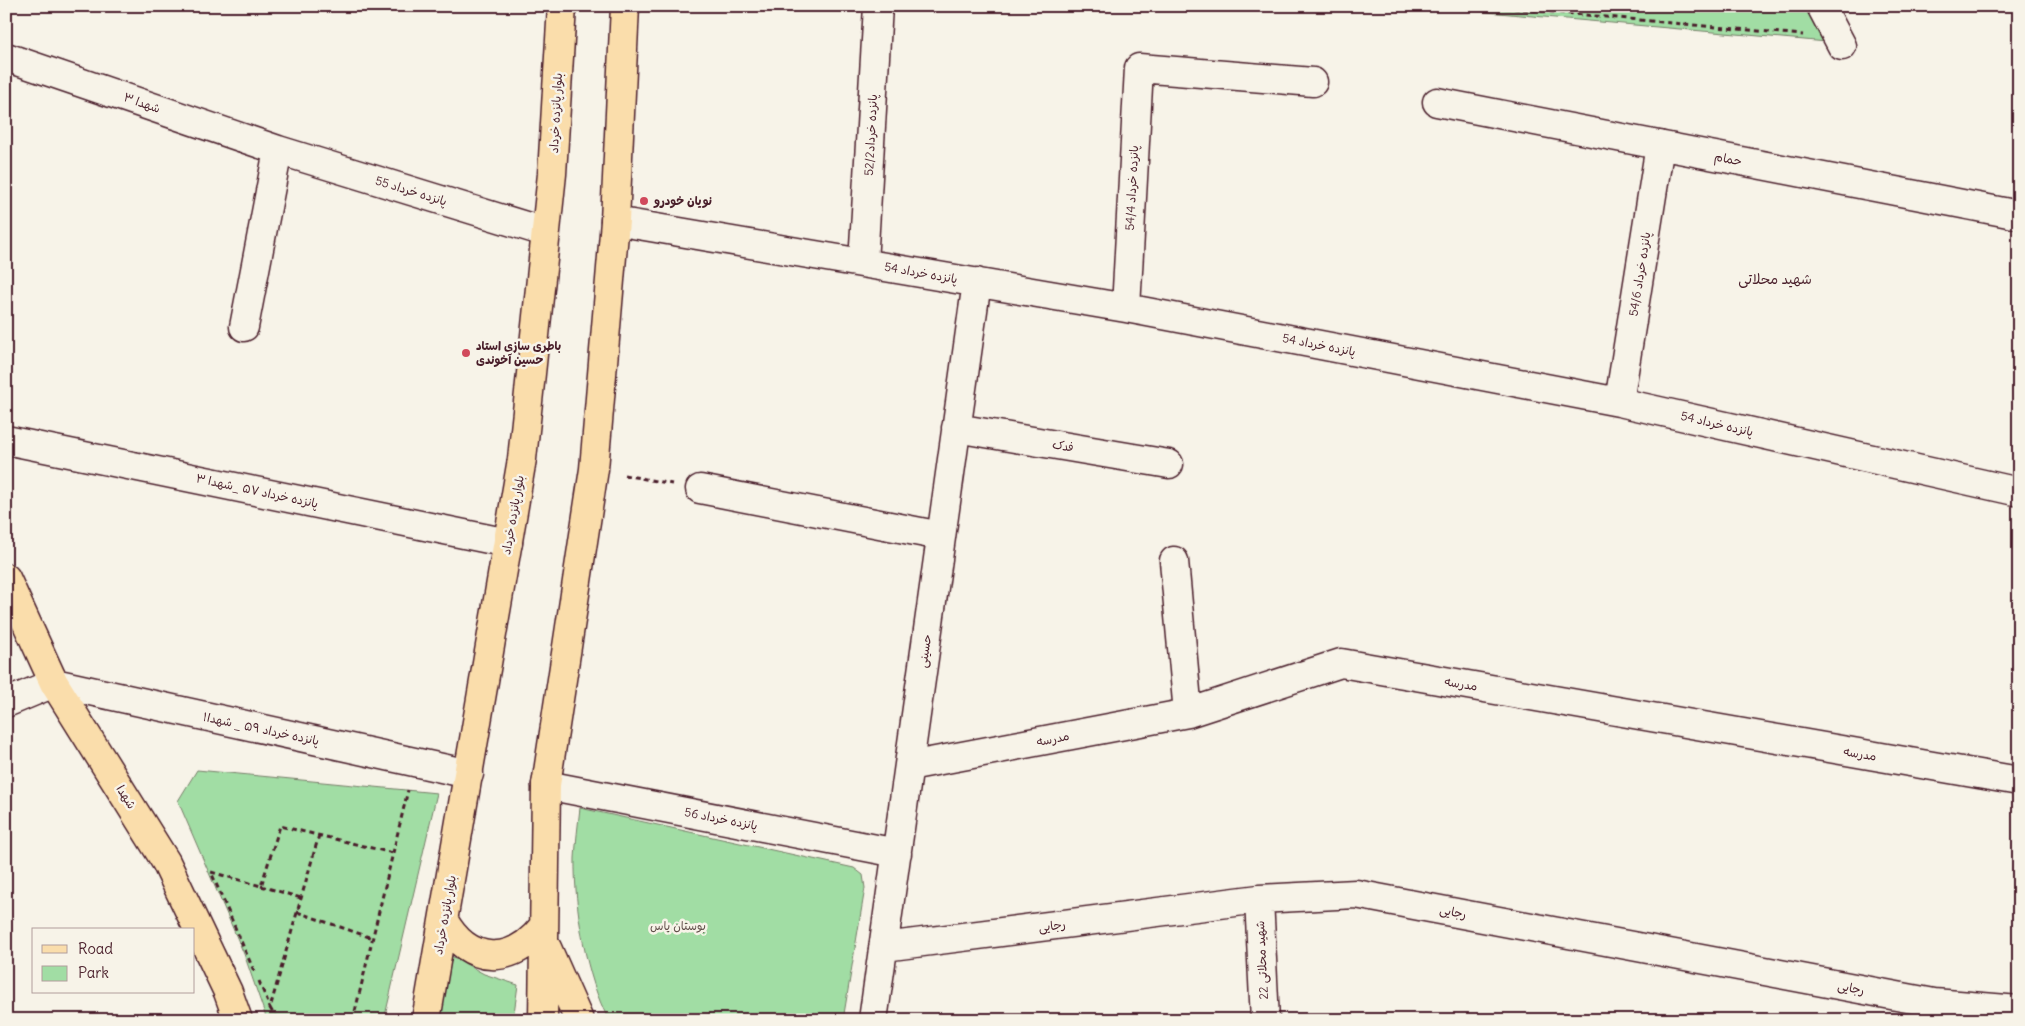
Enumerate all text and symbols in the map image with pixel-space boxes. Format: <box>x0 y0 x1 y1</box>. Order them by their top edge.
street label: بلوار پانزده خرداد <box>546 72 566 154</box>
street label: شهدا ۳ <box>122 89 163 116</box>
street label: پانزده خرداد52/2 <box>861 94 881 176</box>
street label: پانزده خرداد 54/4 <box>1122 145 1142 231</box>
street label: حمام <box>1713 149 1743 170</box>
street label: پانزده خرداد 55 <box>373 173 449 209</box>
place label: نویان خودرو <box>653 193 712 209</box>
marker: نویان خودرو <box>638 195 650 207</box>
street label: پانزده خرداد 54/6 <box>1625 231 1655 317</box>
street label: پانزده خرداد 54 <box>883 259 959 287</box>
district label: شهید محلاتی <box>1738 270 1812 288</box>
street label: پانزده خرداد 54 <box>1281 330 1357 360</box>
place label: باطری سازی استاد حسین آخوندی <box>476 338 561 368</box>
marker: باطری سازی استاد حسین آخوندی <box>460 347 472 359</box>
street label: پانزده خرداد 54 <box>1679 408 1755 440</box>
street label: فدک <box>1051 436 1075 455</box>
street label: پانزده خرداد ۵۷ _شهدا ۳ <box>194 470 320 512</box>
street label: بلوار پانزده خرداد <box>498 474 528 556</box>
street label: حسینی <box>915 633 935 669</box>
street label: مدرسه <box>1443 673 1479 694</box>
street label: پانزده خرداد ۵۹ _ شهدا۱ <box>201 709 321 749</box>
street label: مدرسه <box>1035 728 1071 749</box>
street label: مدرسه <box>1842 743 1878 764</box>
street label: شهدا <box>113 782 139 811</box>
street label: پانزده خرداد 56 <box>683 804 759 834</box>
street label: بلوار پانزده خرداد <box>430 874 460 956</box>
street label: رجایی <box>1438 902 1468 922</box>
street label: رجایی <box>1038 916 1066 936</box>
park label: بوستان یاس <box>650 918 706 934</box>
street label: شهید محلاتی 22 <box>1252 920 1272 1000</box>
legend <box>32 928 195 994</box>
text: Road <box>78 939 113 958</box>
text: Park <box>78 963 109 982</box>
street label: رجایی <box>1836 978 1866 998</box>

